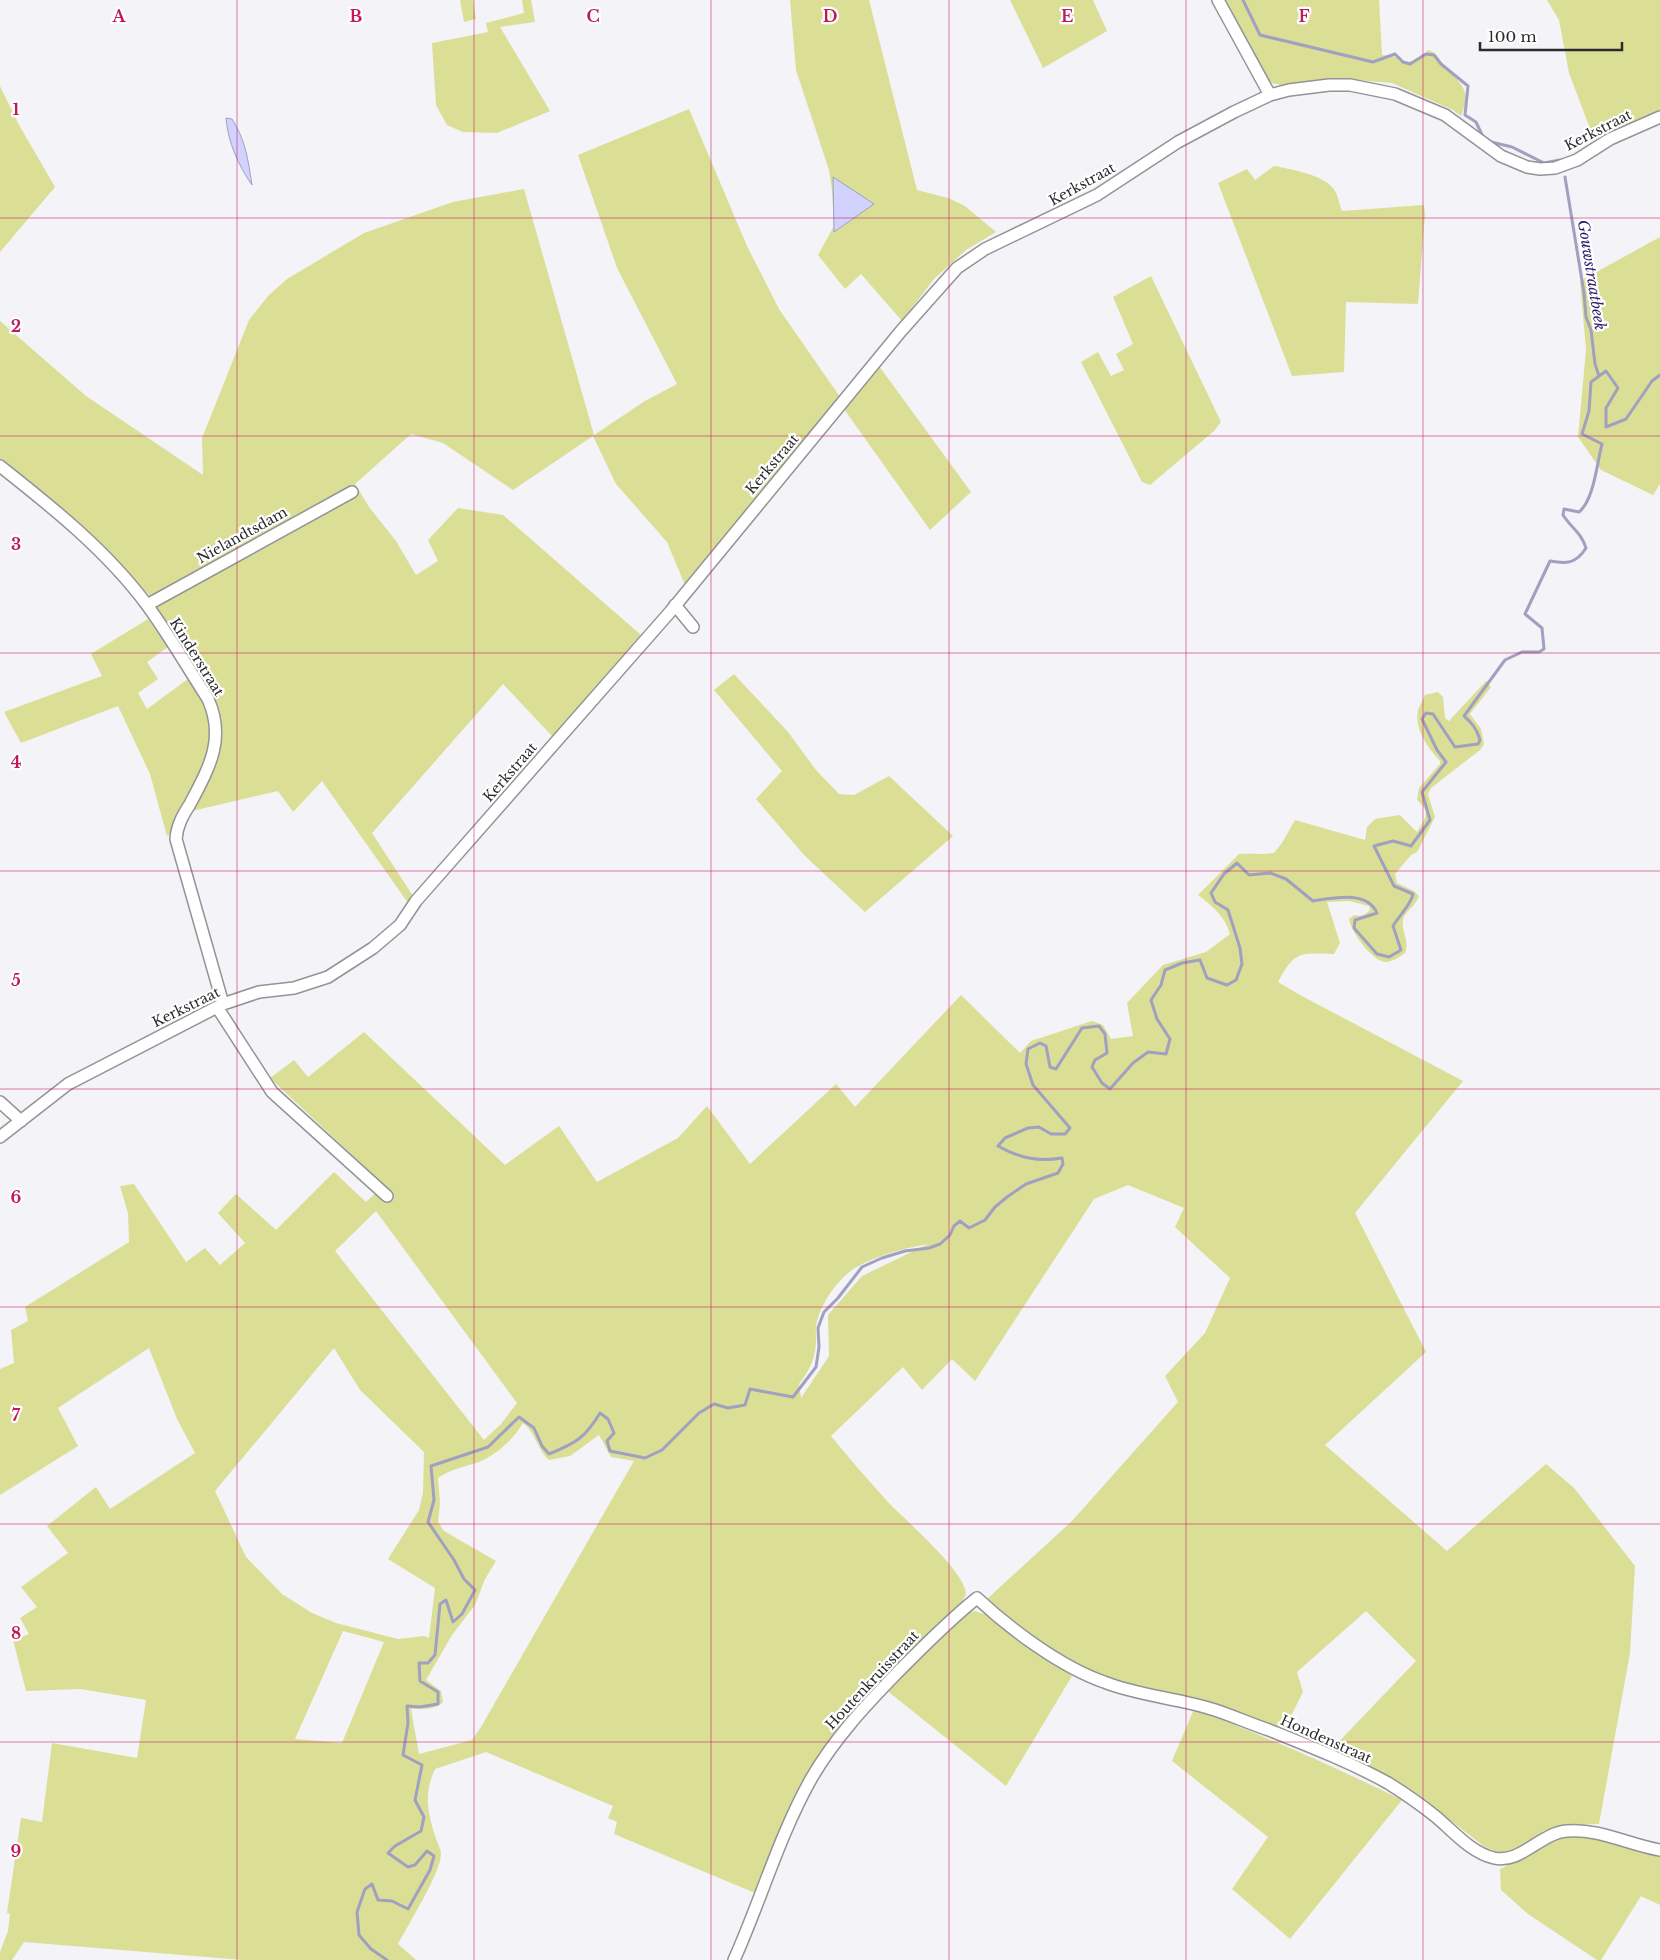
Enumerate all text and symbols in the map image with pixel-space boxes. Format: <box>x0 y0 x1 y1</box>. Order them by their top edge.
text: A <box>112 6 127 26</box>
text: B <box>350 6 363 26</box>
text: C <box>586 6 600 26</box>
text: D <box>823 6 837 26</box>
text: E <box>1061 6 1073 26</box>
text: F <box>1298 6 1310 26</box>
scale bar <box>1480 20 1622 52</box>
text: 100 m <box>1488 27 1537 46</box>
text: 1 <box>13 99 20 119</box>
street label: Kerkstraat <box>1561 105 1635 155</box>
street label: Kerkstraat <box>1046 158 1119 210</box>
water label: Gouwstraatbeek <box>1574 219 1610 331</box>
text: 2 <box>11 316 21 336</box>
street label: Kerkstraat <box>742 430 803 498</box>
street label: Nielandtsdam <box>194 503 290 567</box>
text: 3 <box>11 534 21 554</box>
street label: Kinderstraat <box>166 615 228 700</box>
street label: Kerkstraat <box>479 738 541 805</box>
text: 4 <box>11 752 21 772</box>
text: 5 <box>11 970 21 990</box>
street label: Kerkstraat <box>149 983 223 1031</box>
text: 6 <box>11 1187 22 1207</box>
text: 7 <box>12 1405 21 1425</box>
text: 8 <box>11 1623 21 1643</box>
street label: Houtenkruisstraat <box>821 1626 923 1733</box>
street label: Hondenstraat <box>1278 1711 1375 1767</box>
text: 9 <box>11 1841 22 1861</box>

